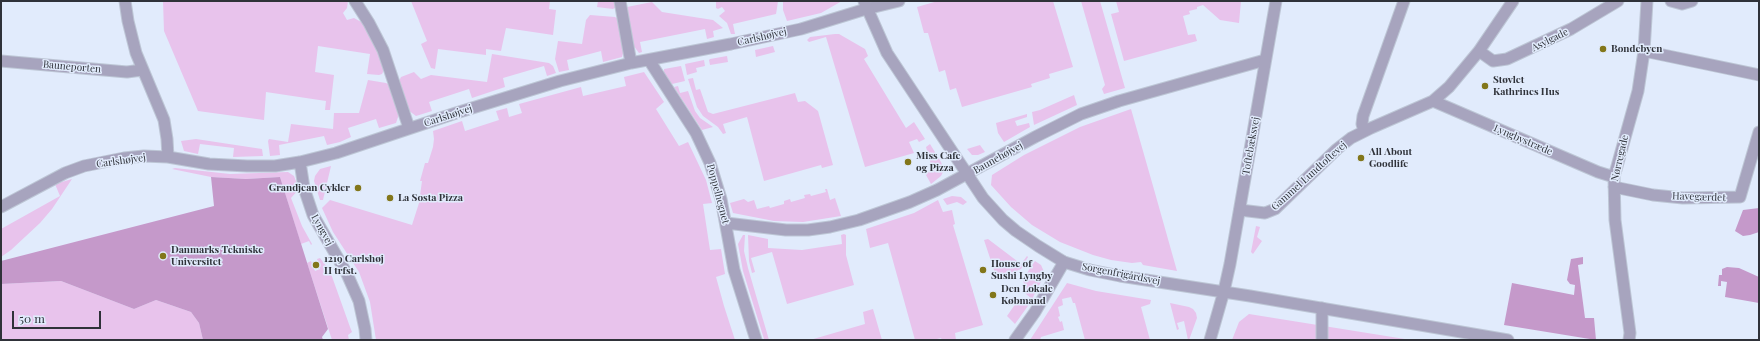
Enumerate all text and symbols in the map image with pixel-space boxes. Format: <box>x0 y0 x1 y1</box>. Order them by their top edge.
street label: Carlshøjvej <box>736 26 788 48</box>
street label: Asylgade <box>1530 26 1570 54</box>
place label: Bondebyen <box>1611 43 1662 55</box>
marker: Bondebyen <box>1598 44 1608 54</box>
street label: Bauneporten <box>42 58 102 76</box>
place label: Støvlet Kathrines Hus <box>1493 74 1559 98</box>
marker: Støvlet Kathrines Hus <box>1480 81 1490 91</box>
street label: Carlshøjvej <box>422 103 474 129</box>
street label: Toftebæksvej <box>1240 116 1262 176</box>
street label: Lyngbystræde <box>1492 122 1554 158</box>
street label: Nørregade <box>1609 134 1631 182</box>
street label: Gammel Lundtoftevej <box>1269 139 1349 213</box>
street label: Baunehøjvej <box>971 140 1025 176</box>
place label: All About Goodlife <box>1369 146 1412 170</box>
place label: Miss Cafe og Pizza <box>916 150 961 174</box>
street label: Carlshøjvej <box>95 152 147 170</box>
marker: All About Goodlife <box>1356 153 1366 163</box>
marker: Miss Cafe og Pizza <box>903 157 913 167</box>
street label: Poppelhegnet <box>704 163 732 225</box>
place label: Grandjean Cykler <box>269 182 350 194</box>
marker: Grandjean Cykler <box>353 183 363 193</box>
street label: Havegærdet <box>1672 190 1726 204</box>
place label: La Sosta Pizza <box>398 192 463 204</box>
marker: La Sosta Pizza <box>385 193 395 203</box>
street label: Lyngvej <box>309 212 335 248</box>
place label: Danmarks Tekniske Universitet <box>171 244 263 268</box>
marker: Danmarks Tekniske Universitet <box>158 251 168 261</box>
place label: 1219 Carlshøj H trfst. <box>324 253 384 276</box>
place label: House of Sushi Lyngby <box>991 258 1052 282</box>
marker: 1219 Carlshøj H trfst. <box>311 260 321 270</box>
street label: Sorgenfrigårdsvej <box>1081 261 1161 287</box>
marker: House of Sushi Lyngby <box>978 265 988 275</box>
place label: Den Lokale Købmand <box>1001 283 1053 306</box>
marker: Den Lokale Købmand <box>988 290 998 300</box>
scale bar <box>14 303 103 329</box>
text: 50 m <box>19 310 45 326</box>

